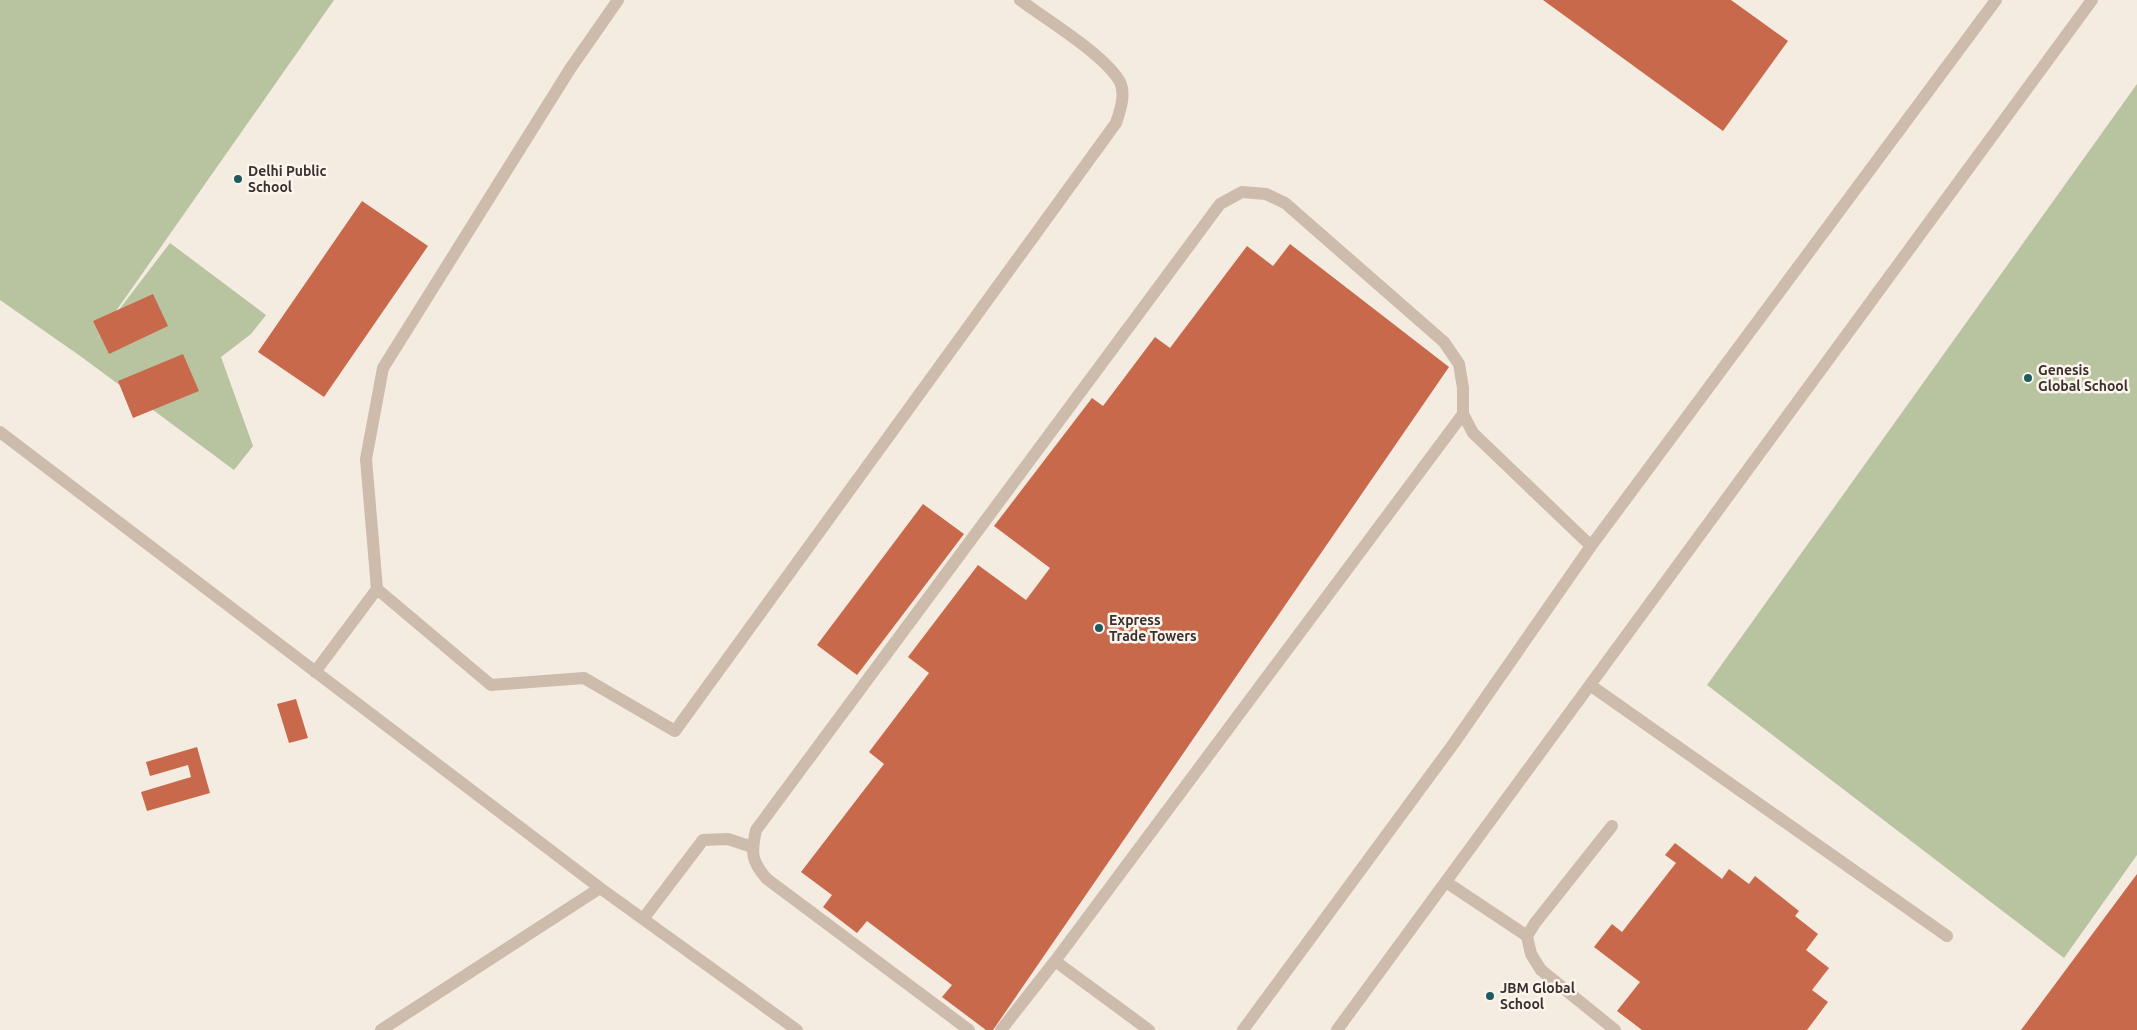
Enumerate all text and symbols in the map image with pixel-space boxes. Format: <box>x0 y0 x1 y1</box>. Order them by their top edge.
place label: Delhi Public School <box>248 163 326 195</box>
marker: Delhi Public School <box>232 173 244 185</box>
place label: Genesis Global School <box>2038 362 2128 394</box>
marker: Genesis Global School <box>2022 372 2034 384</box>
place label: Express Trade Towers <box>1109 612 1197 644</box>
marker: Express Trade Towers <box>1093 622 1105 634</box>
place label: JBM Global School <box>1500 980 1575 1012</box>
marker: JBM Global School <box>1484 990 1496 1002</box>

